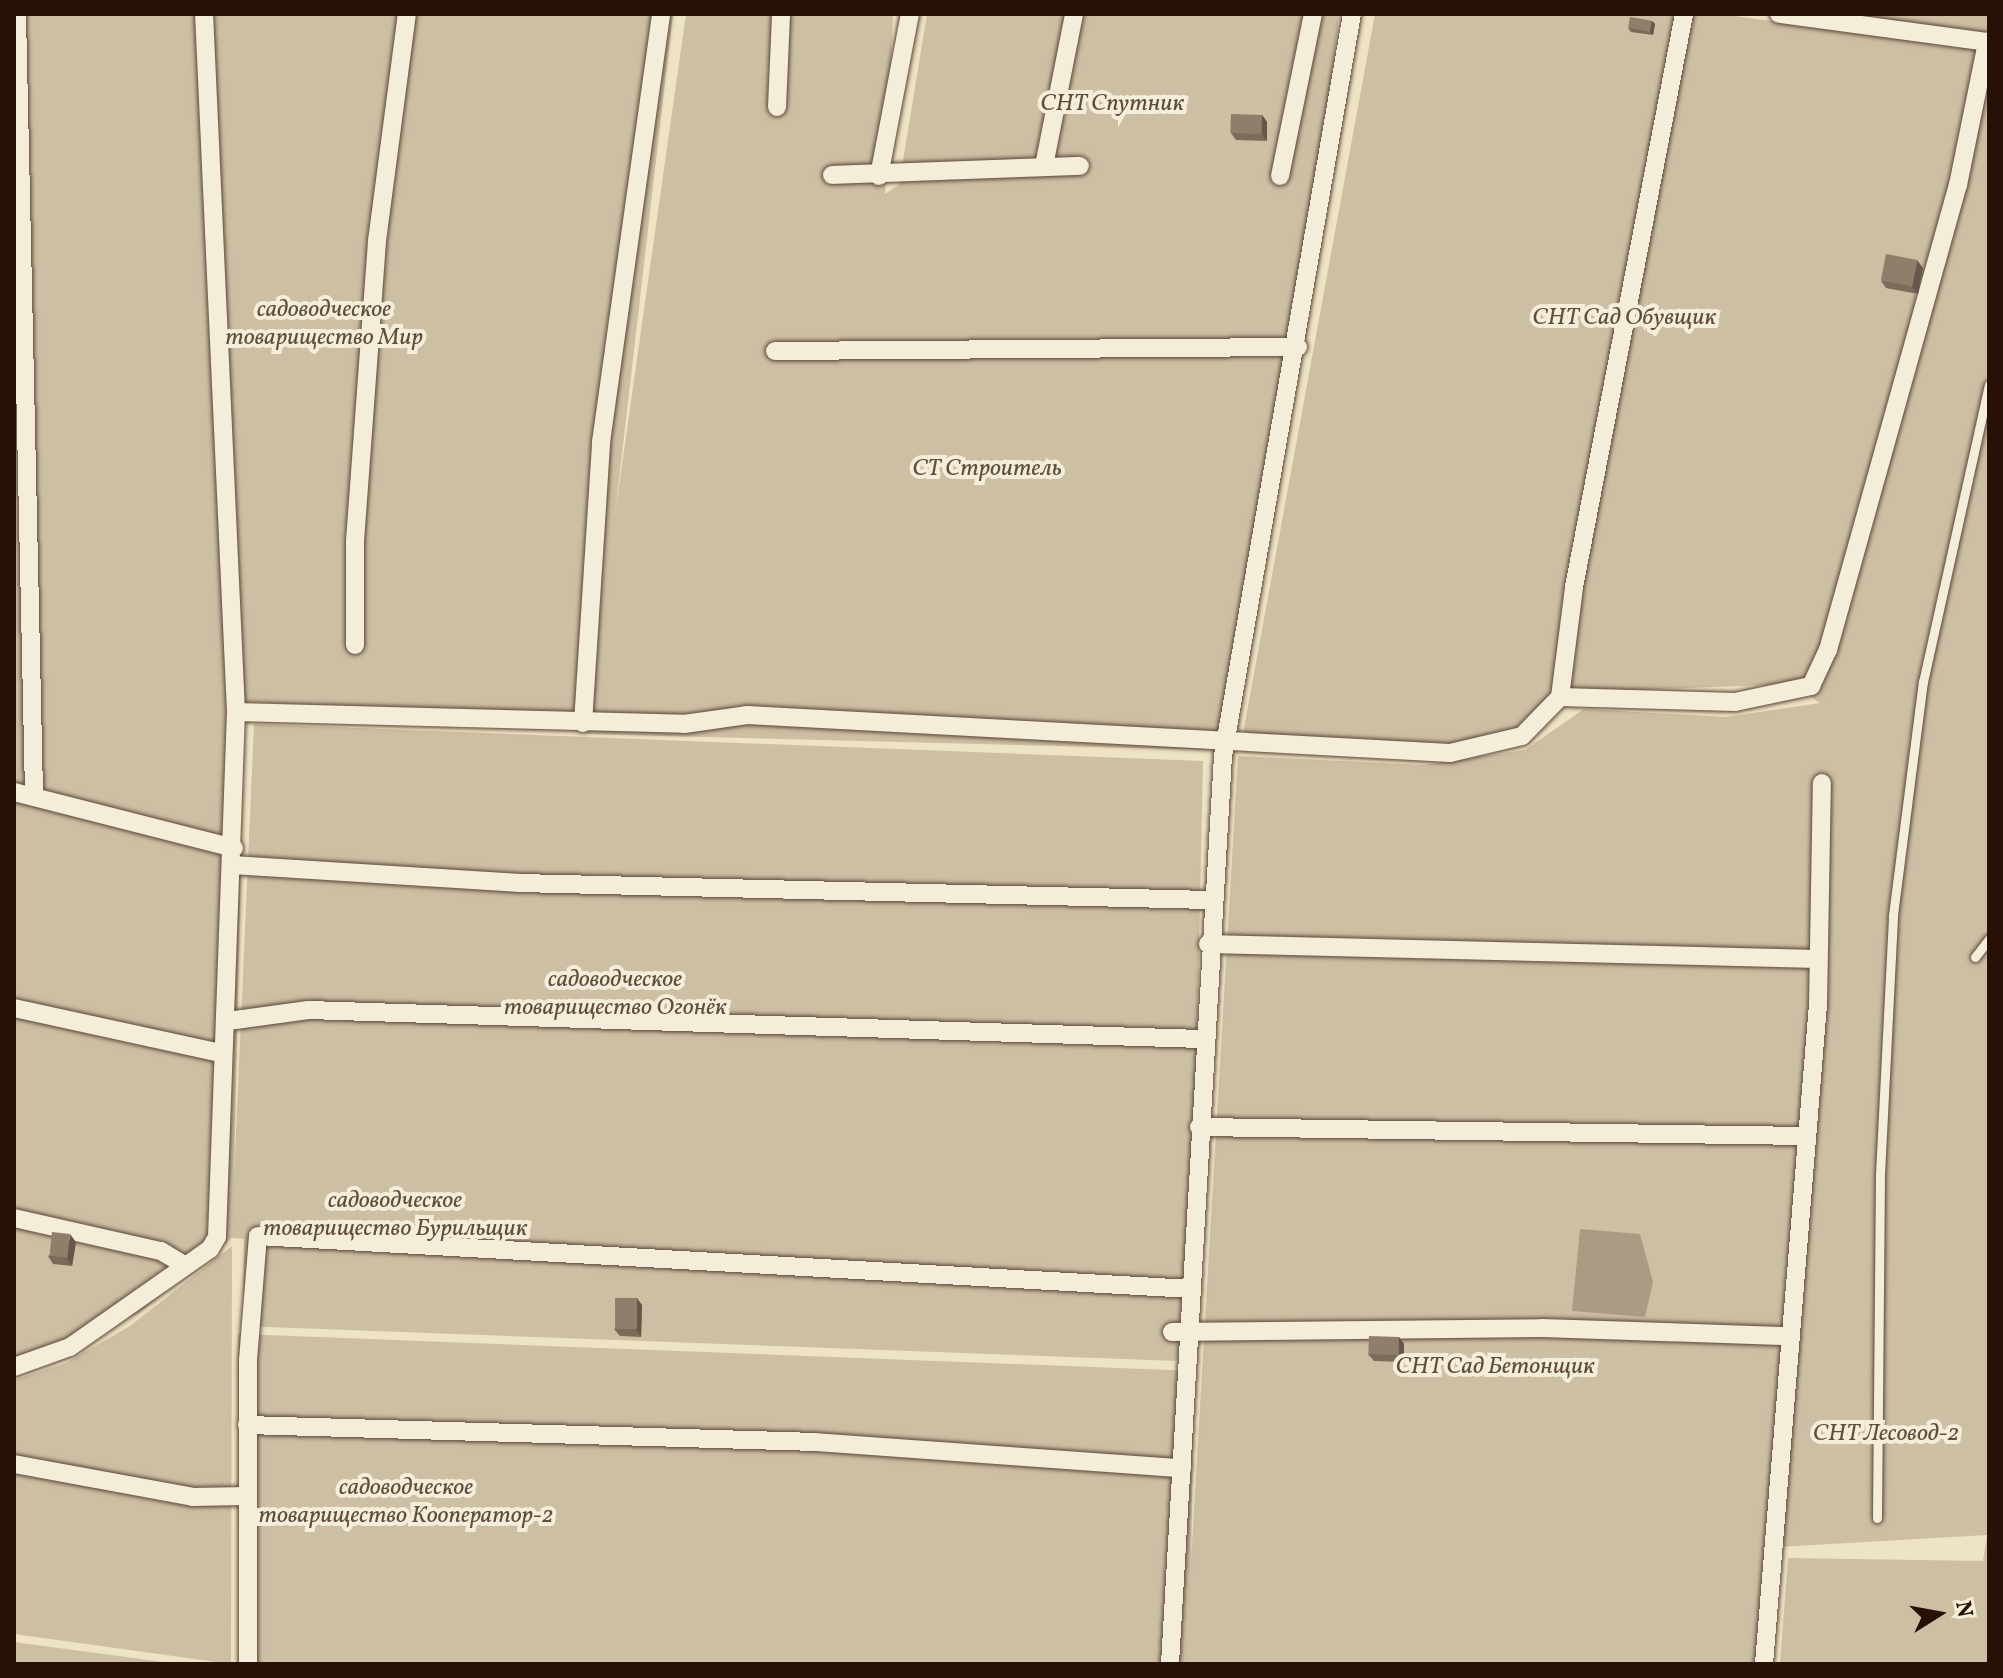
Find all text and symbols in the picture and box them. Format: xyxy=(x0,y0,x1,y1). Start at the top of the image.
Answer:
park label: СНТ Спутник xyxy=(1040,91,1184,119)
park label: садоводческое товарищество Мир xyxy=(225,297,423,353)
park label: СНТ Сад Обувщик xyxy=(1532,305,1716,333)
park label: СТ Строитель xyxy=(912,456,1062,484)
park label: садоводческое товарищество Огонёк xyxy=(504,967,726,1023)
park label: садоводческое товарищество Бурильщик xyxy=(263,1188,527,1244)
park label: СНТ Сад Бетонщик xyxy=(1396,1354,1594,1382)
park label: СНТ Лесовод-2 xyxy=(1813,1421,1959,1449)
park label: садоводческое товарищество Кооператор-2 xyxy=(259,1475,553,1531)
north arrow xyxy=(1899,1574,1979,1654)
text: N xyxy=(1946,1599,1980,1620)

